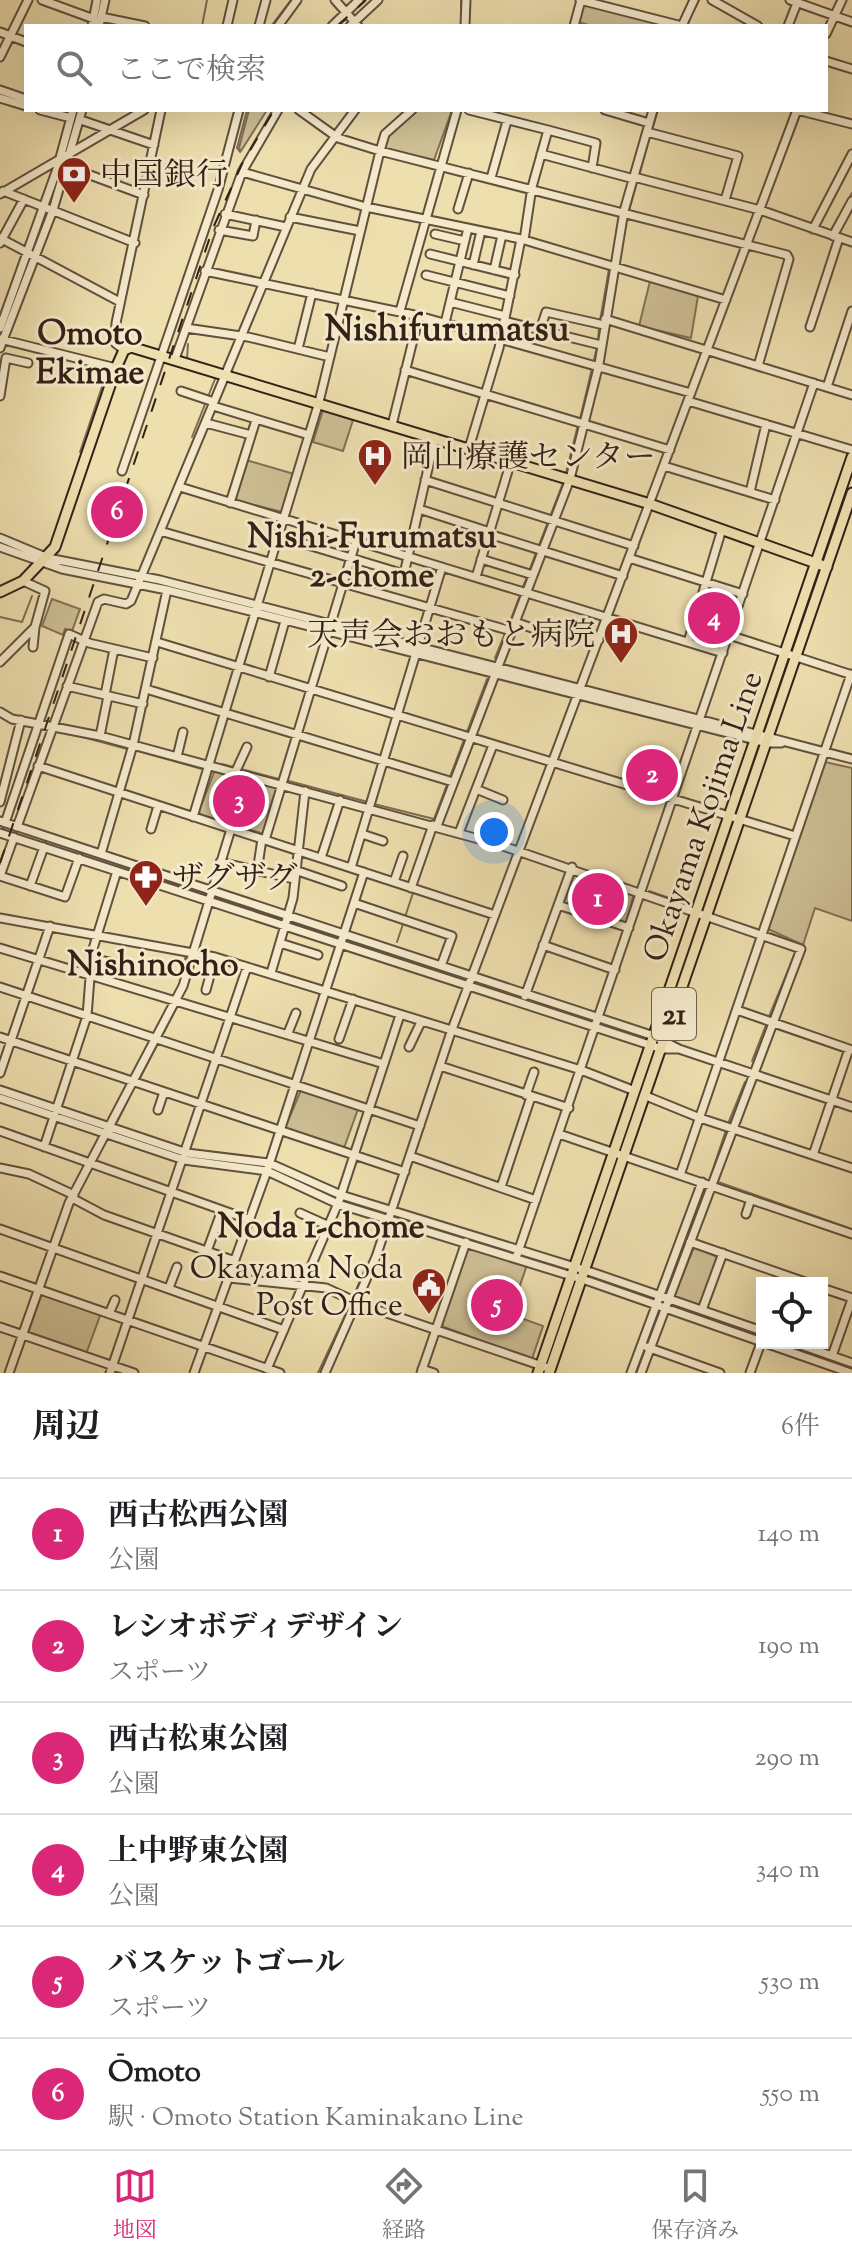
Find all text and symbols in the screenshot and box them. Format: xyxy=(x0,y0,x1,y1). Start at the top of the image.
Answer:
search box xyxy=(24,24,828,112)
icon: search xyxy=(52,46,96,90)
text: ここで検索 xyxy=(116,50,266,93)
place label: 中国銀行 xyxy=(100,154,228,200)
bank icon: 中国銀行 xyxy=(55,155,93,205)
district label: Nishifurumatsu xyxy=(325,305,570,357)
district label: Omoto Ekimae xyxy=(36,311,144,399)
place label: 岡山療護センター xyxy=(401,436,656,482)
hospital icon: 岡山療護センター xyxy=(356,437,394,487)
pin: 6 xyxy=(91,482,143,542)
district label: Nishi-Furumatsu 2-chome xyxy=(247,514,497,602)
pin: 4 xyxy=(688,588,740,648)
place label: 天声会おおもと病院 xyxy=(307,614,595,660)
hospital icon: 天声会おおもと病院 xyxy=(602,615,640,665)
street label: Okayama Kojima Line xyxy=(633,665,776,969)
pin: 2 xyxy=(626,745,678,805)
pin: 3 xyxy=(213,771,265,831)
your location xyxy=(474,812,514,852)
place label: ザグザグ xyxy=(172,857,297,903)
pharmacy icon: ザグザグ xyxy=(127,858,165,908)
pin: 1 xyxy=(572,869,624,929)
district label: Nishinocho xyxy=(67,942,239,991)
road number: 21 xyxy=(652,988,696,1040)
district label: Noda 1-chome xyxy=(217,1204,425,1253)
place label: Okayama Noda Post Office xyxy=(190,1247,403,1330)
public building icon: Okayama Noda Post Office xyxy=(410,1266,448,1316)
pin: 5 xyxy=(471,1275,523,1335)
map controls xyxy=(756,1277,828,1349)
button: locate xyxy=(756,1277,828,1349)
text: 周辺 xyxy=(32,1404,100,1453)
text: 6件 xyxy=(781,1409,820,1446)
text: 西古松西公園 xyxy=(108,1495,288,1538)
text: 1 xyxy=(54,1516,62,1553)
text: 140 m xyxy=(757,1516,820,1553)
text: 公園 xyxy=(108,1543,160,1580)
text: レシオボディデザイン xyxy=(108,1607,403,1650)
text: 2 xyxy=(52,1628,64,1665)
text: 190 m xyxy=(758,1628,820,1665)
text: スポーツ xyxy=(108,1655,211,1692)
text: 西古松東公園 xyxy=(108,1719,288,1762)
text: 3 xyxy=(53,1740,63,1777)
text: 290 m xyxy=(754,1740,820,1777)
text: 公園 xyxy=(108,1767,160,1804)
text: 上中野東公園 xyxy=(108,1831,288,1874)
text: 4 xyxy=(51,1852,65,1889)
text: 340 m xyxy=(756,1852,820,1889)
text: 公園 xyxy=(108,1879,160,1916)
text: バスケットゴール xyxy=(108,1943,345,1986)
text: 5 xyxy=(54,1964,62,2001)
text: 530 m xyxy=(760,1964,820,2001)
text: スポーツ xyxy=(108,1991,211,2028)
text: Ōmoto xyxy=(108,2052,201,2095)
text: 6 xyxy=(52,2076,64,2113)
text: 550 m xyxy=(761,2076,820,2113)
text: 駅 · Omoto Station Kaminakano Line xyxy=(108,2100,524,2137)
tab: 地図 xyxy=(113,2164,157,2248)
tab: 経路 xyxy=(382,2164,426,2248)
tab: 保存済み xyxy=(651,2164,739,2248)

